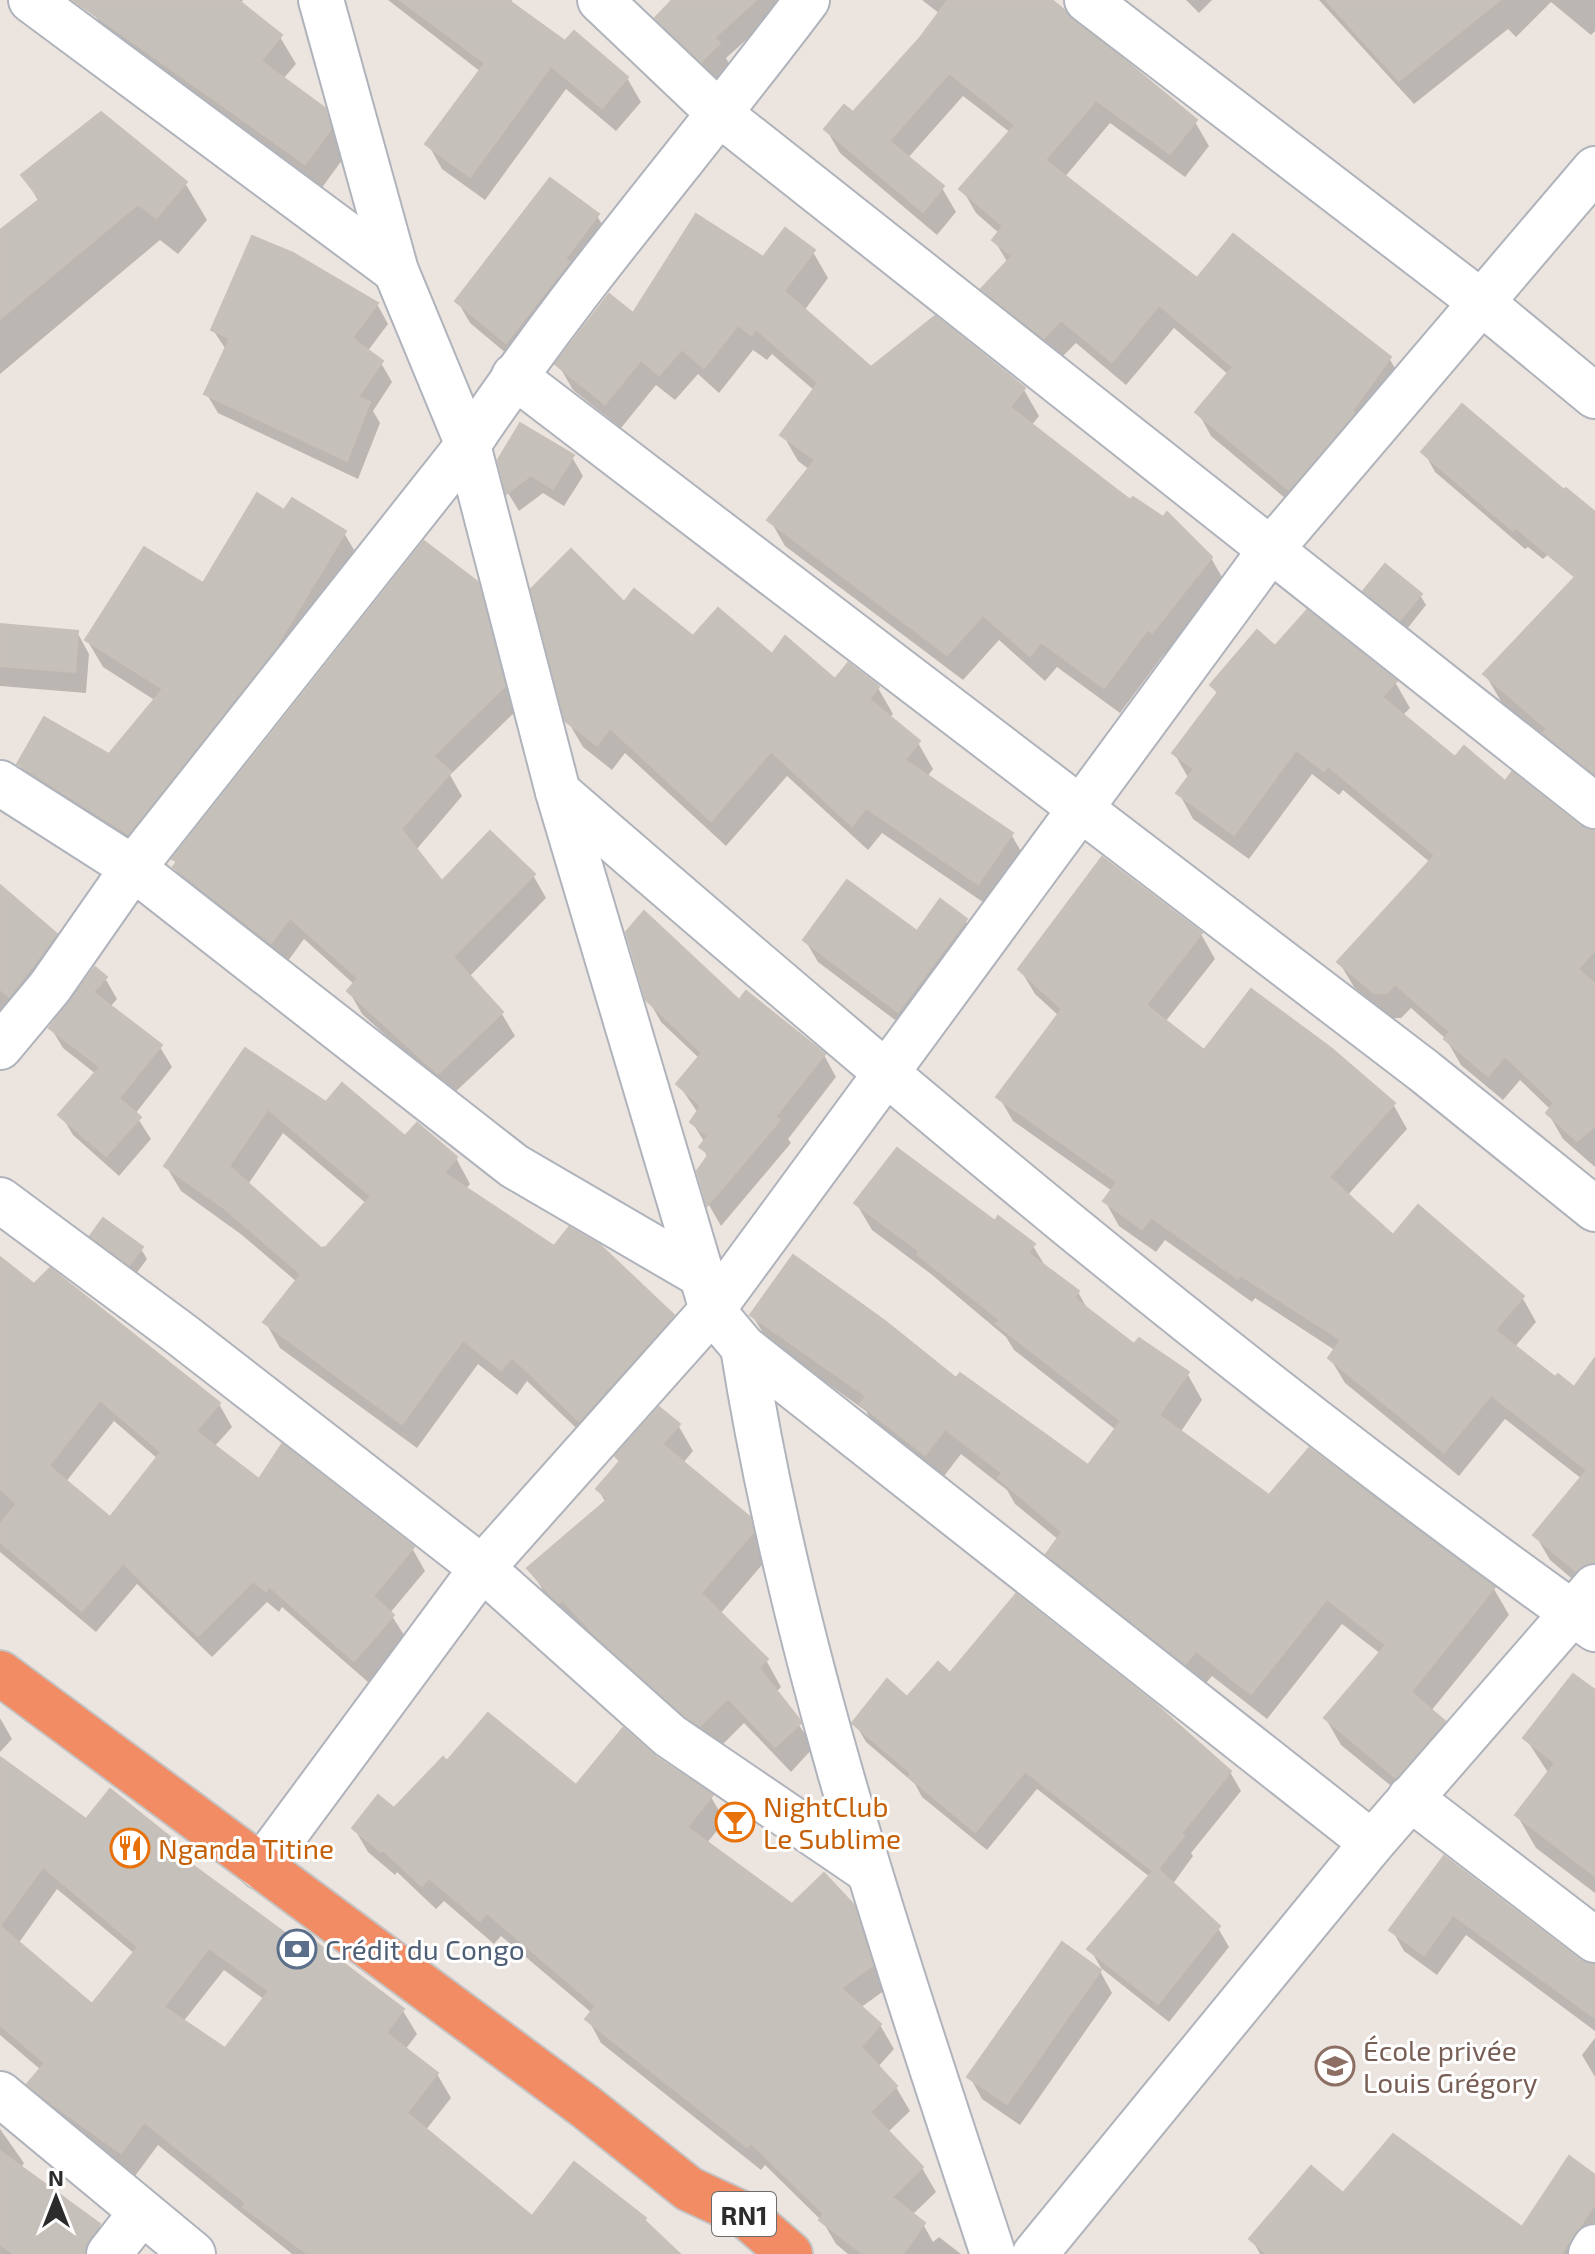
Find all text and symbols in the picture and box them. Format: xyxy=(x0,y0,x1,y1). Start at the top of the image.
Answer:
place label: NightClub Le Sublime xyxy=(763,1789,901,1855)
bar icon: NightClub Le Sublime xyxy=(714,1801,756,1843)
restaurant icon: Nganda Titine xyxy=(109,1827,151,1869)
place label: Nganda Titine xyxy=(158,1831,334,1865)
bank icon: Crédit du Congo xyxy=(276,1928,318,1970)
place label: Crédit du Congo xyxy=(325,1932,525,1966)
place label: École privée Louis Grégory xyxy=(1363,2033,1538,2099)
school or university icon: École privée Louis Grégory xyxy=(1314,2045,1356,2087)
north arrow xyxy=(16,2158,96,2238)
text: N xyxy=(48,2164,64,2190)
road number: RN1 xyxy=(712,2192,776,2236)

